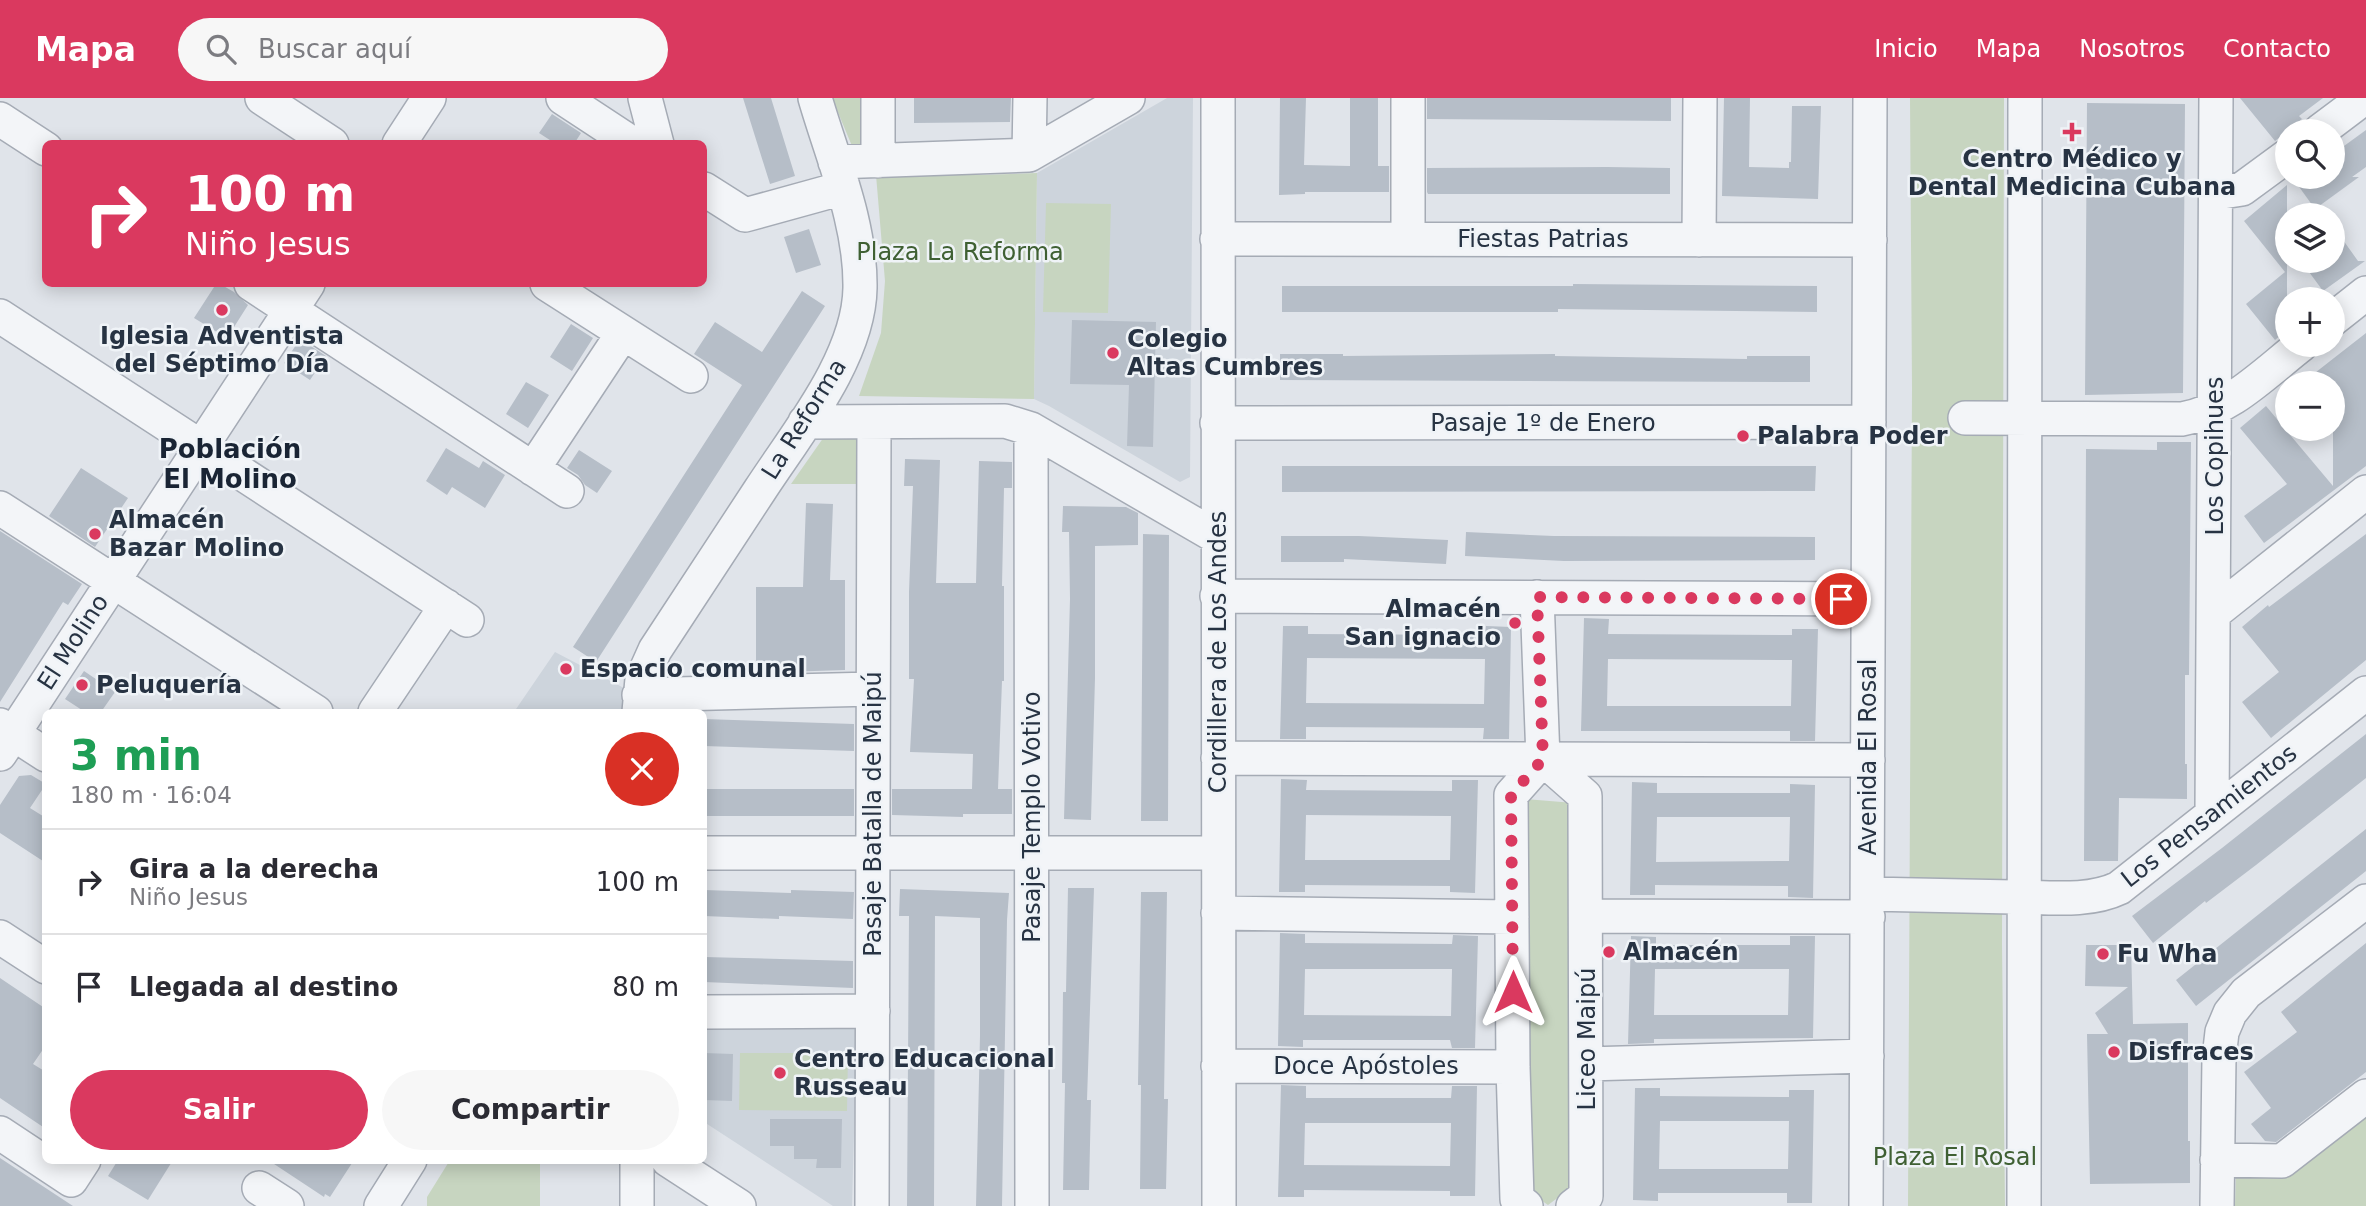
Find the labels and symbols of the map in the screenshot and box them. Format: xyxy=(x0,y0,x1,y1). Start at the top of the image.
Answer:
marker: Centro Médico y Dental Medicina Cubana xyxy=(2062,122,2082,142)
place label: Centro Médico y Dental Medicina Cubana xyxy=(1908,145,2236,201)
street label: Fiestas Patrias xyxy=(1457,225,1629,253)
park label: Plaza La Reforma xyxy=(856,238,1064,266)
marker: Iglesia Adventista del Séptimo Día xyxy=(214,302,230,318)
place label: Iglesia Adventista del Séptimo Día xyxy=(100,322,344,378)
place label: Colegio Altas Cumbres xyxy=(1127,325,1323,381)
marker: Colegio Altas Cumbres xyxy=(1105,345,1121,361)
street label: La Reforma xyxy=(756,354,852,484)
street label: Los Copihues xyxy=(2201,377,2229,535)
street label: Pasaje 1º de Enero xyxy=(1430,409,1656,437)
place label: Palabra Poder xyxy=(1757,422,1948,450)
marker: Palabra Poder xyxy=(1735,428,1751,444)
district label: Población El Molino xyxy=(159,434,301,494)
place label: Almacén Bazar Molino xyxy=(109,506,284,562)
street label: Cordillera de Los Andes xyxy=(1204,511,1232,793)
marker: Almacén Bazar Molino xyxy=(87,526,103,542)
pin xyxy=(1811,569,1871,629)
street label: El Molino xyxy=(32,589,114,695)
place label: Almacén San ignacio xyxy=(1344,595,1501,651)
marker: Almacén San ignacio xyxy=(1507,615,1523,631)
place label: Espacio comunal xyxy=(580,655,806,683)
street label: Avenida El Rosal xyxy=(1854,658,1882,856)
marker: Espacio comunal xyxy=(558,661,574,677)
place label: Peluquería xyxy=(96,671,242,699)
street label: Pasaje Batalla de Maipú xyxy=(859,671,887,957)
marker: Peluquería xyxy=(74,677,90,693)
street label: Pasaje Templo Votivo xyxy=(1018,691,1046,943)
street label: Los Pensamientos xyxy=(2116,739,2302,893)
place label: Almacén xyxy=(1623,938,1739,966)
place label: Fu Wha xyxy=(2117,940,2217,968)
marker: Almacén xyxy=(1601,944,1617,960)
marker: Fu Wha xyxy=(2095,946,2111,962)
position arrow xyxy=(1476,955,1550,1029)
street label: Liceo Maipú xyxy=(1573,968,1601,1110)
place label: Disfraces xyxy=(2128,1038,2254,1066)
marker: Disfraces xyxy=(2106,1044,2122,1060)
place label: Centro Educacional Russeau xyxy=(794,1045,1055,1101)
street label: Doce Apóstoles xyxy=(1273,1052,1459,1080)
marker: Centro Educacional Russeau xyxy=(772,1065,788,1081)
park label: Plaza El Rosal xyxy=(1873,1143,2037,1171)

